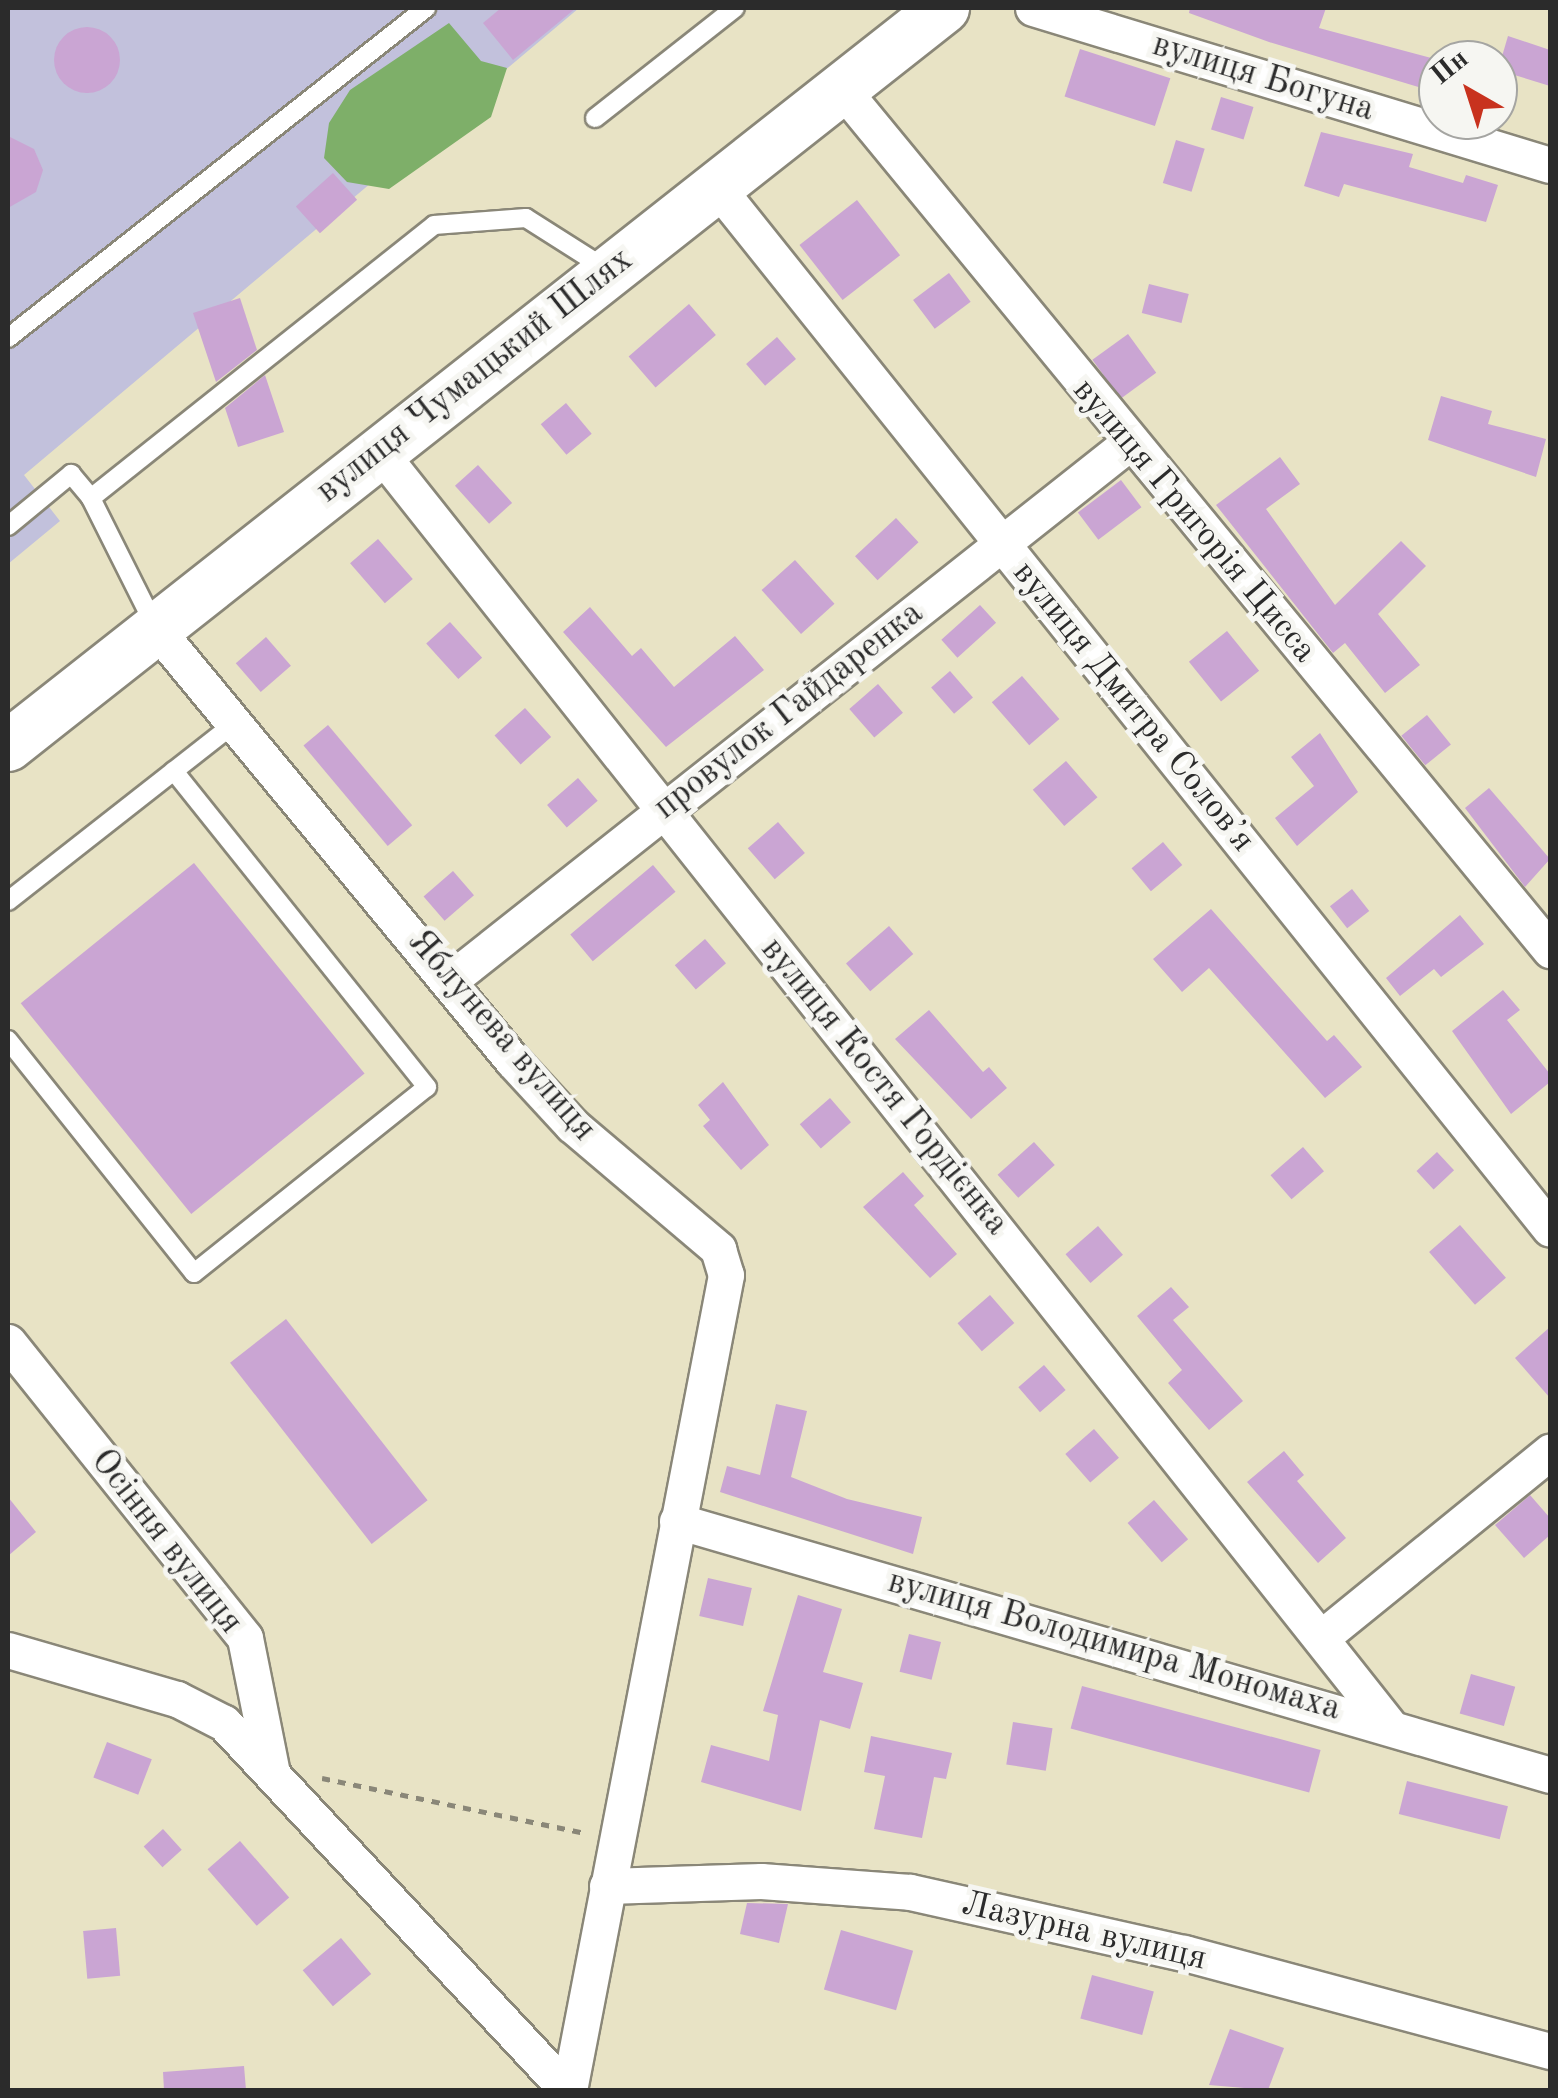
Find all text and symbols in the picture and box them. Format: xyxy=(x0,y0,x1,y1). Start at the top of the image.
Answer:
street label: вулиця Богуна xyxy=(1147,24,1379,132)
north arrow xyxy=(1418,40,1518,140)
text: Пн xyxy=(1427,45,1474,91)
street label: вулиця Чумацький Шлях xyxy=(308,239,642,513)
street label: вулиця Григорія Цисса xyxy=(1063,370,1325,672)
street label: вулиця Дмитра Соловʼя xyxy=(1003,553,1263,861)
street label: провулок Гайдаренка xyxy=(646,593,932,829)
street label: Яблунева вулиця xyxy=(398,922,604,1150)
street label: вулиця Костя Гордієнка xyxy=(751,930,1017,1244)
street label: Осіння вулиця xyxy=(81,1441,251,1643)
street label: вулиця Володимира Мономаха xyxy=(883,1561,1345,1731)
street label: Лазурна вулиця xyxy=(958,1883,1210,1981)

